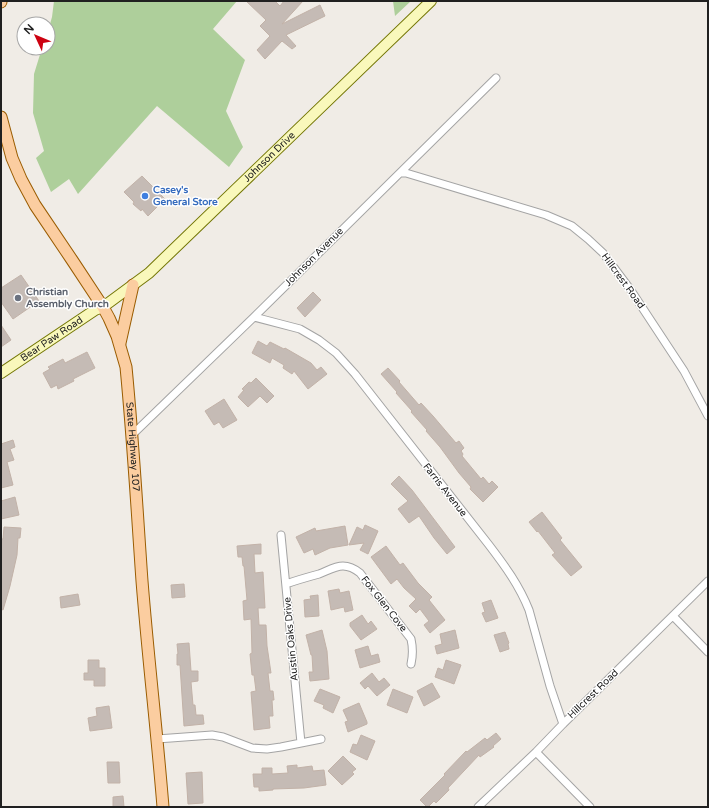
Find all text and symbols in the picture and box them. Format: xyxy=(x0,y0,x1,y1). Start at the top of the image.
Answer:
north arrow xyxy=(16,16,56,56)
text: N xyxy=(21,22,37,37)
street label: Johnson Drive xyxy=(241,129,298,185)
place label: Casey's General Store xyxy=(153,184,218,208)
marker: Casey's General Store xyxy=(140,191,150,201)
street label: Johnson Avenue xyxy=(282,225,346,289)
street label: Hillcrest Road xyxy=(599,251,647,311)
place label: Christian Assembly Church xyxy=(26,286,109,310)
marker: Christian Assembly Church xyxy=(13,293,23,303)
street label: Bear Paw Road xyxy=(18,314,85,364)
street label: State Highway 107 xyxy=(123,402,142,492)
street label: Farris Avenue xyxy=(420,461,470,519)
street label: Fox Glen Cove xyxy=(358,574,410,635)
street label: Austin Oaks Drive xyxy=(281,596,301,681)
street label: Hillcrest Road xyxy=(565,667,621,721)

